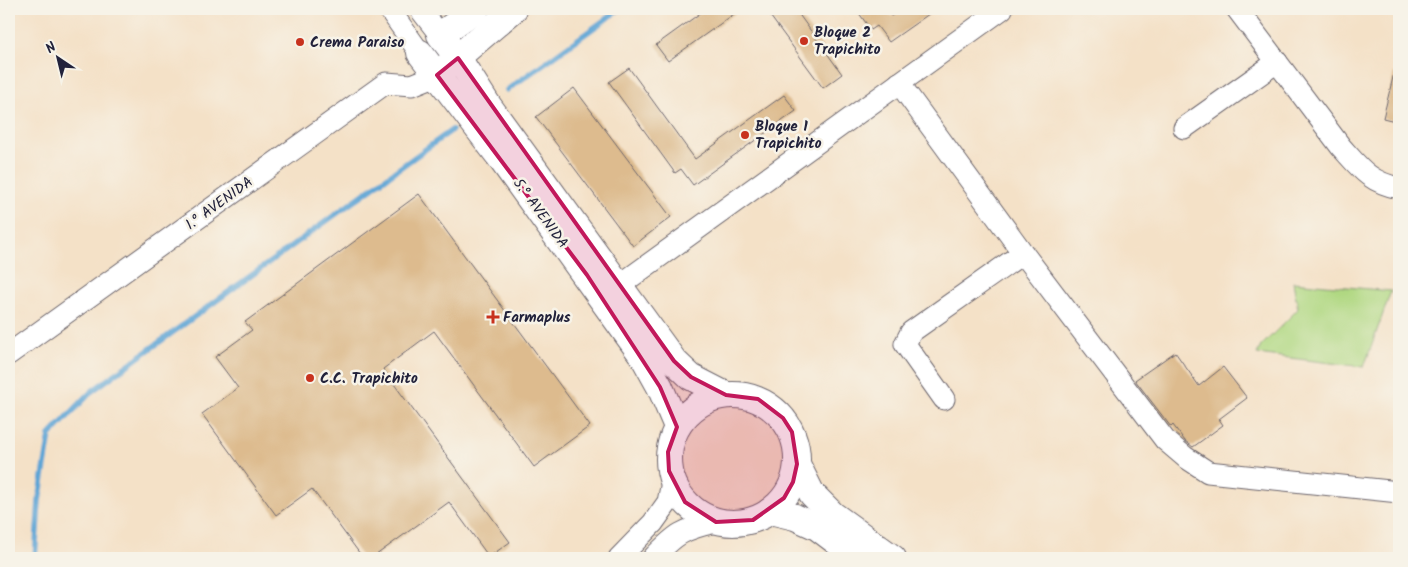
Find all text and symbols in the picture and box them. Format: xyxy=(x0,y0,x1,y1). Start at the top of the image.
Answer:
place label: Bloque 2 Trapichito xyxy=(814,21,881,62)
place label: Crema Paraiso xyxy=(310,31,405,55)
north arrow xyxy=(32,32,82,82)
marker: Bloque 2 Trapichito xyxy=(798,35,810,47)
marker: Crema Paraiso xyxy=(294,36,306,48)
text: N xyxy=(41,37,61,60)
place label: Bloque 1 Trapichito xyxy=(755,115,822,156)
marker: Bloque 1 Trapichito xyxy=(739,129,751,141)
street label: 1.° AVENIDA xyxy=(181,171,259,237)
street label: 5.° AVENIDA xyxy=(506,173,574,254)
place label: Farmaplus xyxy=(503,306,571,330)
marker: Farmaplus xyxy=(487,311,499,323)
place label: C.C. Trapichito xyxy=(320,367,418,391)
marker: C.C. Trapichito xyxy=(304,372,316,384)

